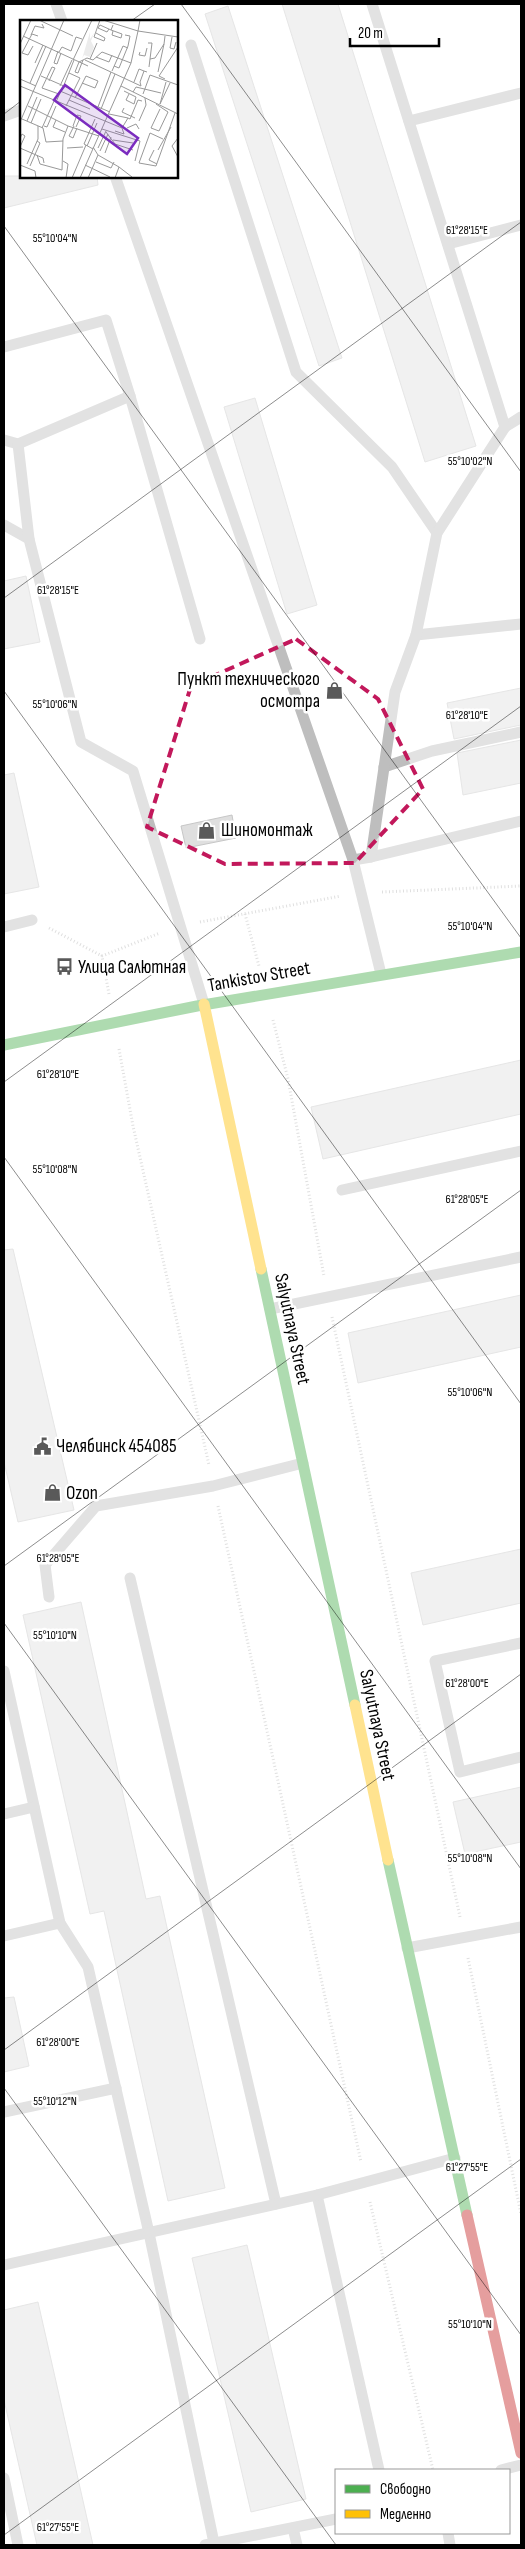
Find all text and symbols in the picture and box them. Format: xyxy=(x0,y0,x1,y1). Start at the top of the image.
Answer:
scale bar xyxy=(350,15,439,47)
inset map xyxy=(20,20,178,178)
text: 20 m xyxy=(358,24,383,43)
text: 61°28'15"E xyxy=(446,223,488,238)
text: 55°10'04"N xyxy=(33,231,77,246)
text: 55°10'02"N xyxy=(448,454,492,469)
text: 61°28'15"E xyxy=(37,583,79,598)
place label: Пункт технического осмотра xyxy=(177,668,320,713)
shop icon: Пункт технического осмотра xyxy=(324,680,344,700)
text: 55°10'06"N xyxy=(33,697,77,712)
text: 61°28'10"E xyxy=(446,708,488,723)
place label: Шиномонтаж xyxy=(221,819,313,842)
shop icon: Шиномонтаж xyxy=(197,820,217,840)
text: 55°10'04"N xyxy=(448,919,492,934)
place label: Улица Салютная xyxy=(78,956,186,979)
bus stop icon: Улица Салютная xyxy=(54,957,74,977)
street label: Tankistov Street xyxy=(206,957,312,997)
text: 61°28'10"E xyxy=(37,1067,79,1082)
text: 55°10'08"N xyxy=(33,1162,77,1177)
text: 61°28'05"E xyxy=(445,1192,489,1207)
street label: Salyutnaya Street xyxy=(269,1271,315,1387)
text: 55°10'06"N xyxy=(448,1385,492,1400)
place label: Челябинск 454085 xyxy=(56,1435,177,1458)
public building icon: Челябинск 454085 xyxy=(32,1436,52,1456)
place label: Ozon xyxy=(66,1482,98,1505)
shop icon: Ozon xyxy=(42,1483,62,1503)
text: 61°28'05"E xyxy=(36,1551,80,1566)
text: 55°10'10"N xyxy=(33,1628,77,1643)
street label: Salyutnaya Street xyxy=(354,1667,400,1783)
text: 61°28'00"E xyxy=(445,1676,489,1691)
text: 55°10'08"N xyxy=(448,1851,492,1866)
text: 61°28'00"E xyxy=(36,2035,80,2050)
text: 55°10'12"N xyxy=(33,2094,77,2109)
text: 61°27'55"E xyxy=(446,2160,488,2175)
text: 55°10'10"N xyxy=(448,2317,492,2332)
legend xyxy=(335,2469,510,2534)
text: Свободно xyxy=(380,2480,431,2499)
text: Медленно xyxy=(380,2505,431,2524)
text: 61°27'55"E xyxy=(37,2520,79,2535)

